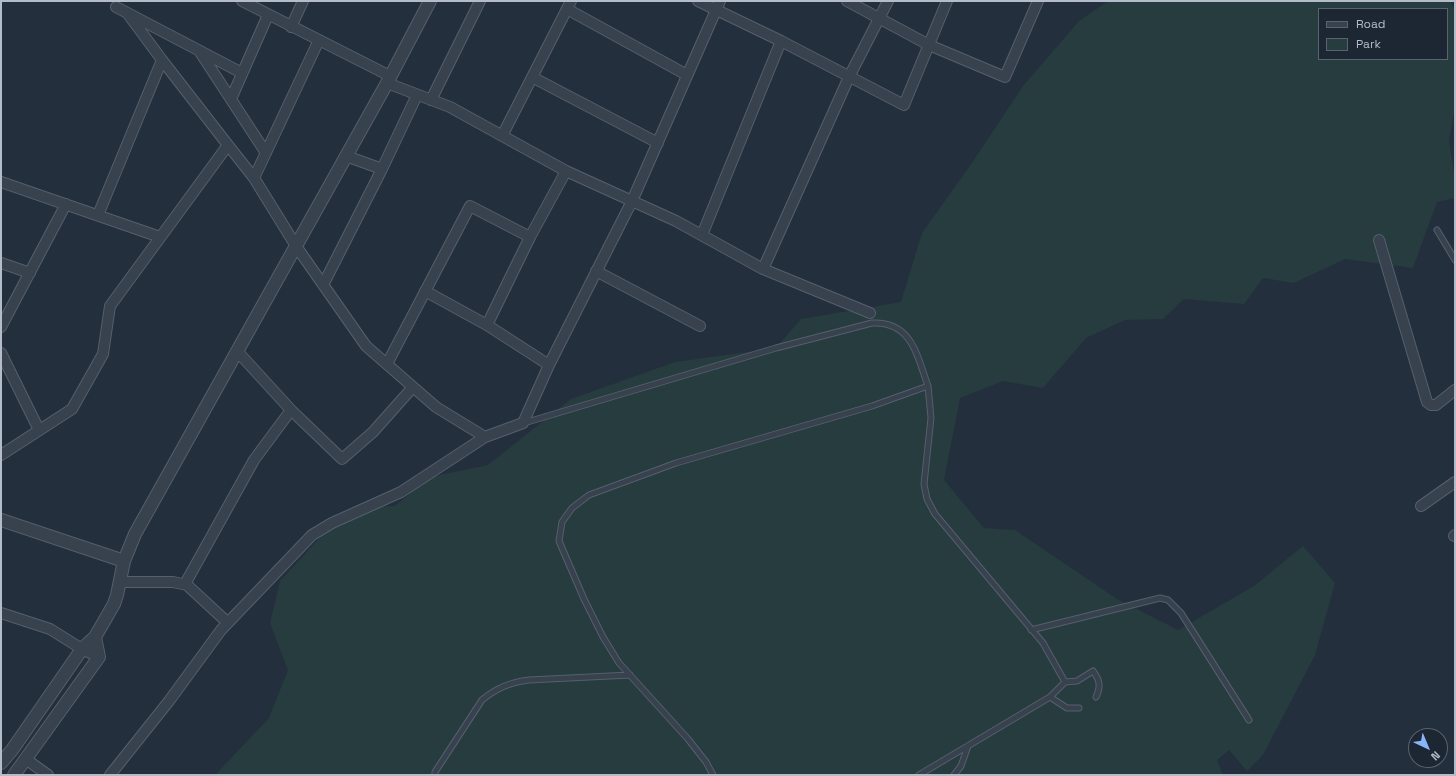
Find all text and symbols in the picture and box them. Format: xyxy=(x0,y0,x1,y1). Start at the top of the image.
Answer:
legend xyxy=(1318,8,1448,60)
text: Road xyxy=(1356,16,1385,32)
text: Park xyxy=(1356,36,1381,52)
north arrow xyxy=(1408,728,1448,768)
text: N xyxy=(1428,748,1443,764)

